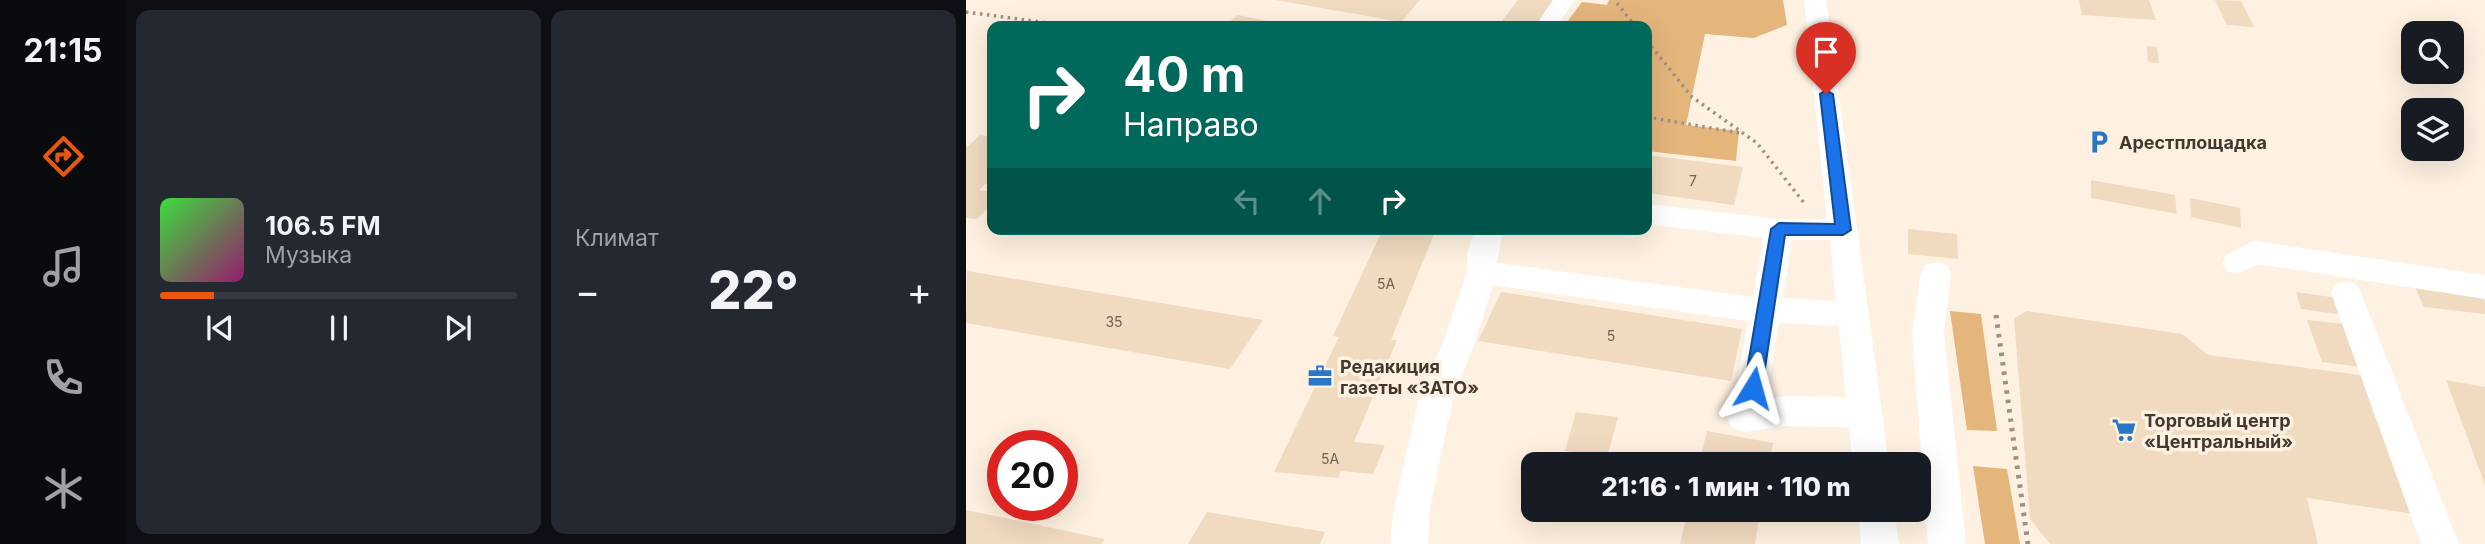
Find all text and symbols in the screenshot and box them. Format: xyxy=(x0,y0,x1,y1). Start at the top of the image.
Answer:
map controls xyxy=(2401,21,2464,161)
button: search xyxy=(2401,21,2464,84)
pin xyxy=(1796,22,1856,94)
text: 21:15 xyxy=(24,31,102,70)
icon: arrive xyxy=(1807,33,1845,71)
text: 40 m xyxy=(1123,45,1246,104)
icon: right xyxy=(1008,49,1099,140)
button: layers xyxy=(2401,98,2464,161)
text: Направо xyxy=(1123,105,1259,144)
parking icon: Арестплощадка xyxy=(2085,128,2113,156)
icon: directions xyxy=(39,132,88,181)
place label: Арестплощадка xyxy=(2119,132,2267,153)
house number: 7 xyxy=(1689,172,1697,189)
icon: left xyxy=(1228,182,1266,220)
icon: ahead xyxy=(1301,182,1339,220)
icon: right xyxy=(1374,182,1412,220)
text: 106.5 FM xyxy=(265,210,381,241)
text: Климат xyxy=(575,224,659,252)
text: Музыка xyxy=(265,241,352,269)
icon: music xyxy=(39,242,88,291)
text: 22° xyxy=(708,259,799,322)
text: − xyxy=(575,268,600,314)
text: + xyxy=(907,268,932,314)
house number: 5А xyxy=(1377,275,1395,292)
icon: previous xyxy=(201,309,239,347)
icon: pause xyxy=(320,309,358,347)
icon: next xyxy=(439,309,477,347)
house number: 35 xyxy=(1105,313,1123,330)
house number: 5 xyxy=(1607,327,1615,344)
position arrow xyxy=(1716,351,1790,425)
icon: phone xyxy=(39,353,88,402)
place label: Редакиция газеты «ЗАТО» xyxy=(1340,356,1479,398)
office icon: Редакиция газеты «ЗАТО» xyxy=(1306,362,1334,390)
place label: Торговый центр «Центральный» xyxy=(2144,410,2293,452)
supermarket icon: Торговый центр «Центральный» xyxy=(2110,416,2138,444)
speed limit sign: 20 xyxy=(987,430,1078,521)
house number: 5А xyxy=(1321,450,1339,467)
icon: climate xyxy=(39,464,88,513)
text: 21:16 · 1 мин · 110 m xyxy=(1601,471,1851,502)

